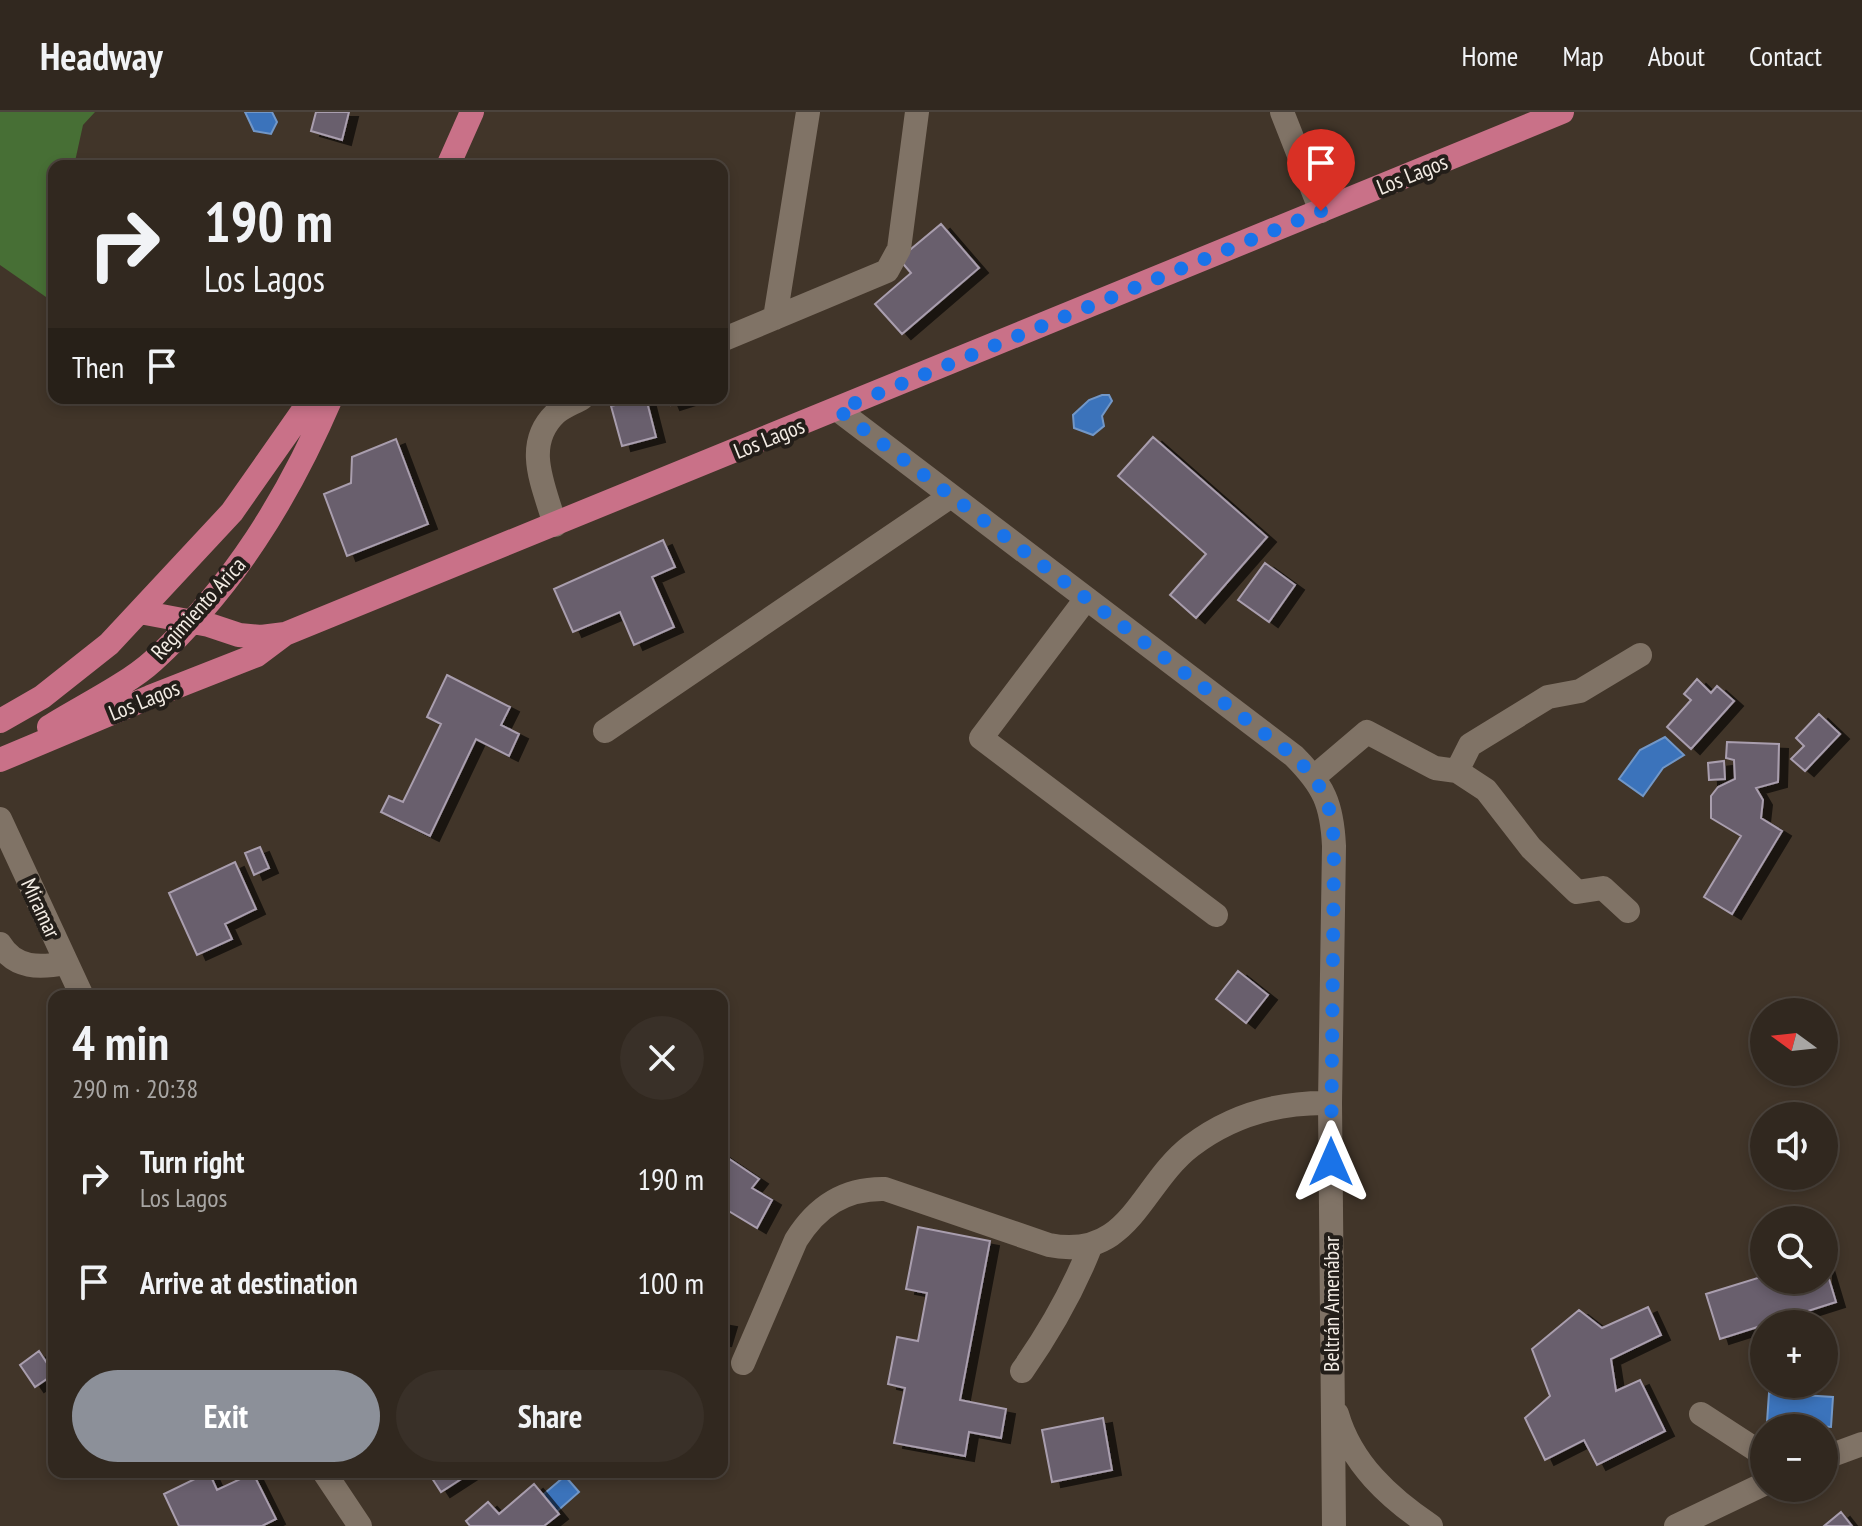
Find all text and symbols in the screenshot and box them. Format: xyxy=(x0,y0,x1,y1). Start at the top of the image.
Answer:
text: Headway xyxy=(40,31,163,80)
text: Home xyxy=(1462,37,1518,74)
text: Map xyxy=(1562,37,1604,74)
text: About xyxy=(1648,37,1705,74)
text: Contact xyxy=(1749,37,1822,74)
pin xyxy=(1287,129,1355,211)
icon: arrive xyxy=(1299,141,1343,185)
street label: Los Lagos xyxy=(1373,147,1451,201)
text: 190 m xyxy=(204,185,333,257)
icon: right xyxy=(72,192,176,296)
text: Los Lagos xyxy=(204,255,325,302)
icon: arrive xyxy=(140,344,184,388)
text: Then xyxy=(72,347,124,386)
street label: Los Lagos xyxy=(730,411,808,465)
street label: Regimiento Arica xyxy=(145,551,251,665)
street label: Los Lagos xyxy=(105,673,183,727)
street label: Miramar xyxy=(15,874,67,942)
north arrow xyxy=(1750,998,1838,1086)
map controls xyxy=(1750,998,1838,1502)
text: 4 min xyxy=(72,1011,169,1073)
button: close xyxy=(620,1016,704,1100)
text: 290 m · 20:38 xyxy=(72,1072,198,1105)
button: sound xyxy=(1750,1102,1838,1190)
position arrow xyxy=(1289,1120,1373,1204)
text: Turn right xyxy=(140,1142,244,1181)
icon: right xyxy=(72,1156,116,1200)
text: 190 m xyxy=(638,1159,704,1198)
text: Los Lagos xyxy=(140,1181,227,1214)
button: search xyxy=(1750,1206,1838,1294)
street label: Beltrán Amenábar xyxy=(1317,1236,1345,1372)
icon: arrive xyxy=(72,1260,116,1304)
text: Arrive at destination xyxy=(140,1263,358,1302)
text: 100 m xyxy=(638,1263,704,1302)
button: + xyxy=(1750,1310,1838,1398)
button: Exit xyxy=(72,1370,380,1462)
button: Share xyxy=(396,1370,704,1462)
button: − xyxy=(1750,1414,1838,1502)

